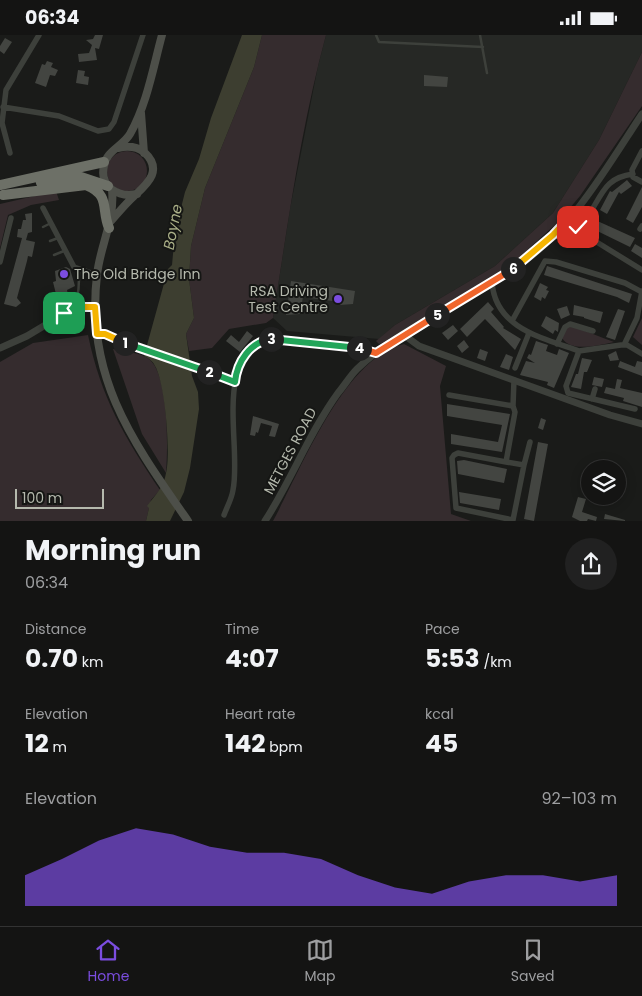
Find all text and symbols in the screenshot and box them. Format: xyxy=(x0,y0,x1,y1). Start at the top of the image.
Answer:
text: 06:34 xyxy=(25,4,79,31)
water label: Boyne xyxy=(158,202,187,252)
pin xyxy=(557,206,599,248)
icon: check xyxy=(564,213,592,241)
pin: 6 xyxy=(500,257,526,281)
text: 6 xyxy=(509,259,518,279)
place label: The Old Bridge Inn xyxy=(74,264,201,284)
marker: The Old Bridge Inn xyxy=(58,268,70,280)
place label: RSA Driving Test Centre xyxy=(248,281,328,317)
pin xyxy=(43,292,85,334)
marker: RSA Driving Test Centre xyxy=(332,293,344,305)
icon: arrive xyxy=(50,299,78,327)
pin: 5 xyxy=(424,303,450,327)
text: 5 xyxy=(433,305,442,325)
pin: 3 xyxy=(258,327,284,351)
text: 3 xyxy=(267,329,276,349)
pin: 1 xyxy=(112,331,138,355)
text: 1 xyxy=(123,333,128,353)
pin: 4 xyxy=(346,335,372,361)
text: 4 xyxy=(355,338,364,358)
pin: 2 xyxy=(196,359,222,385)
text: 2 xyxy=(206,362,214,382)
street label: METGES ROAD xyxy=(259,404,321,498)
map controls xyxy=(581,460,626,505)
button: layers xyxy=(581,460,626,505)
scale bar xyxy=(15,486,104,509)
text: 100 m xyxy=(22,488,62,508)
text: Morning run xyxy=(25,531,201,570)
button: share xyxy=(565,538,617,590)
text: 06:34 xyxy=(25,571,68,594)
text: Distance xyxy=(25,619,86,639)
text: Time xyxy=(225,619,259,639)
text: Pace xyxy=(425,619,460,639)
text: 0.70 xyxy=(25,641,78,676)
text: 4:07 xyxy=(225,641,279,676)
text: 5:53 xyxy=(425,641,480,676)
text: km xyxy=(78,652,103,672)
text: /km xyxy=(480,652,512,672)
text: Elevation xyxy=(25,704,88,724)
text: Heart rate xyxy=(225,704,295,724)
text: kcal xyxy=(425,704,454,724)
text: 12 xyxy=(25,726,49,761)
text: 142 xyxy=(225,726,266,761)
text: 45 xyxy=(425,726,458,761)
text: m xyxy=(49,737,67,757)
text: bpm xyxy=(266,737,303,757)
text: Elevation xyxy=(25,787,97,810)
text: 92–103 m xyxy=(542,787,617,810)
tab: Home xyxy=(88,936,129,987)
tab: Map xyxy=(305,936,336,987)
tab: Saved xyxy=(511,936,554,987)

